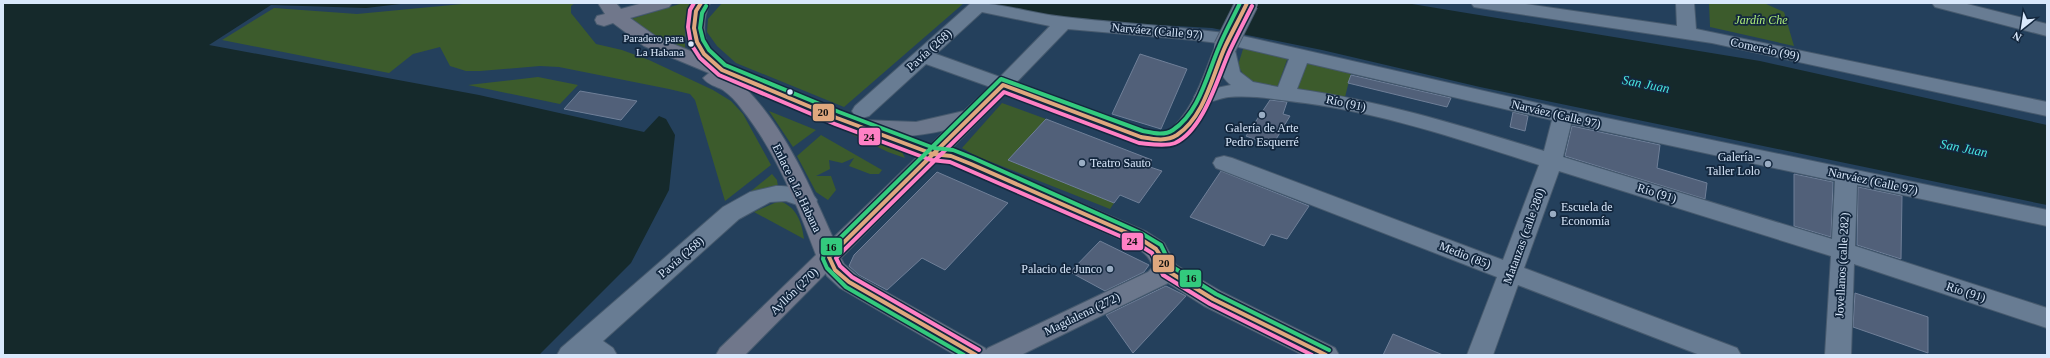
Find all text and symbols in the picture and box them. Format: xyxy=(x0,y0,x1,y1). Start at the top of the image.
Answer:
north arrow xyxy=(2002,8,2042,48)
park label: Jardín Che xyxy=(1734,13,1788,27)
street label: Narváez (Calle 97) xyxy=(1111,20,1203,42)
street label: Pavía (268) xyxy=(904,26,954,74)
text: N xyxy=(2011,29,2023,44)
place label: Paradero para La Habana xyxy=(623,32,684,58)
street label: Comercio (99) xyxy=(1729,35,1801,63)
marker: Paradero para La Habana xyxy=(686,39,696,49)
water label: San Juan xyxy=(1621,72,1671,96)
unlabelled marker xyxy=(785,87,795,97)
street label: Río (91) xyxy=(1325,92,1367,114)
street label: Narváez (Calle 97) xyxy=(1510,97,1602,131)
line badge: 20 xyxy=(812,103,835,122)
text: 20 xyxy=(818,106,829,118)
marker: Galería de Arte Pedro Esquerré xyxy=(1257,110,1267,120)
place label: Galería de Arte Pedro Esquerré xyxy=(1225,121,1299,149)
line badge: 24 xyxy=(858,127,881,146)
text: 24 xyxy=(864,131,875,143)
water label: San Juan xyxy=(1939,136,1989,160)
street label: Enlace a La Habana xyxy=(770,142,825,235)
place label: Galería - Taller Lolo xyxy=(1707,150,1760,178)
place label: Teatro Sauto xyxy=(1090,156,1151,170)
marker: Teatro Sauto xyxy=(1077,158,1087,168)
marker: Galería - Taller Lolo xyxy=(1763,159,1773,169)
street label: Narváez (Calle 97) xyxy=(1827,165,1919,197)
street label: Río (91) xyxy=(1636,180,1678,206)
street label: Matanzas (calle 280) xyxy=(1500,186,1548,286)
place label: Escuela de Economía xyxy=(1561,200,1613,228)
marker: Escuela de Economía xyxy=(1548,209,1558,219)
street label: Jovellanos (calle 282) xyxy=(1832,212,1852,318)
line badge: 24 xyxy=(1121,232,1144,251)
street label: Pavía (268) xyxy=(655,233,707,281)
text: 24 xyxy=(1127,235,1138,247)
line badge: 16 xyxy=(820,237,843,256)
street label: Medio (85) xyxy=(1437,239,1493,271)
text: 16 xyxy=(826,241,837,253)
line badge: 20 xyxy=(1152,254,1175,273)
text: 20 xyxy=(1159,257,1170,269)
place label: Palacio de Junco xyxy=(1021,262,1102,276)
marker: Palacio de Junco xyxy=(1105,264,1115,274)
street label: Ayllón (270) xyxy=(767,265,821,317)
line badge: 16 xyxy=(1179,269,1202,288)
text: 16 xyxy=(1186,272,1197,284)
street label: Río (91) xyxy=(1945,279,1987,305)
street label: Magdalena (272) xyxy=(1042,290,1122,338)

